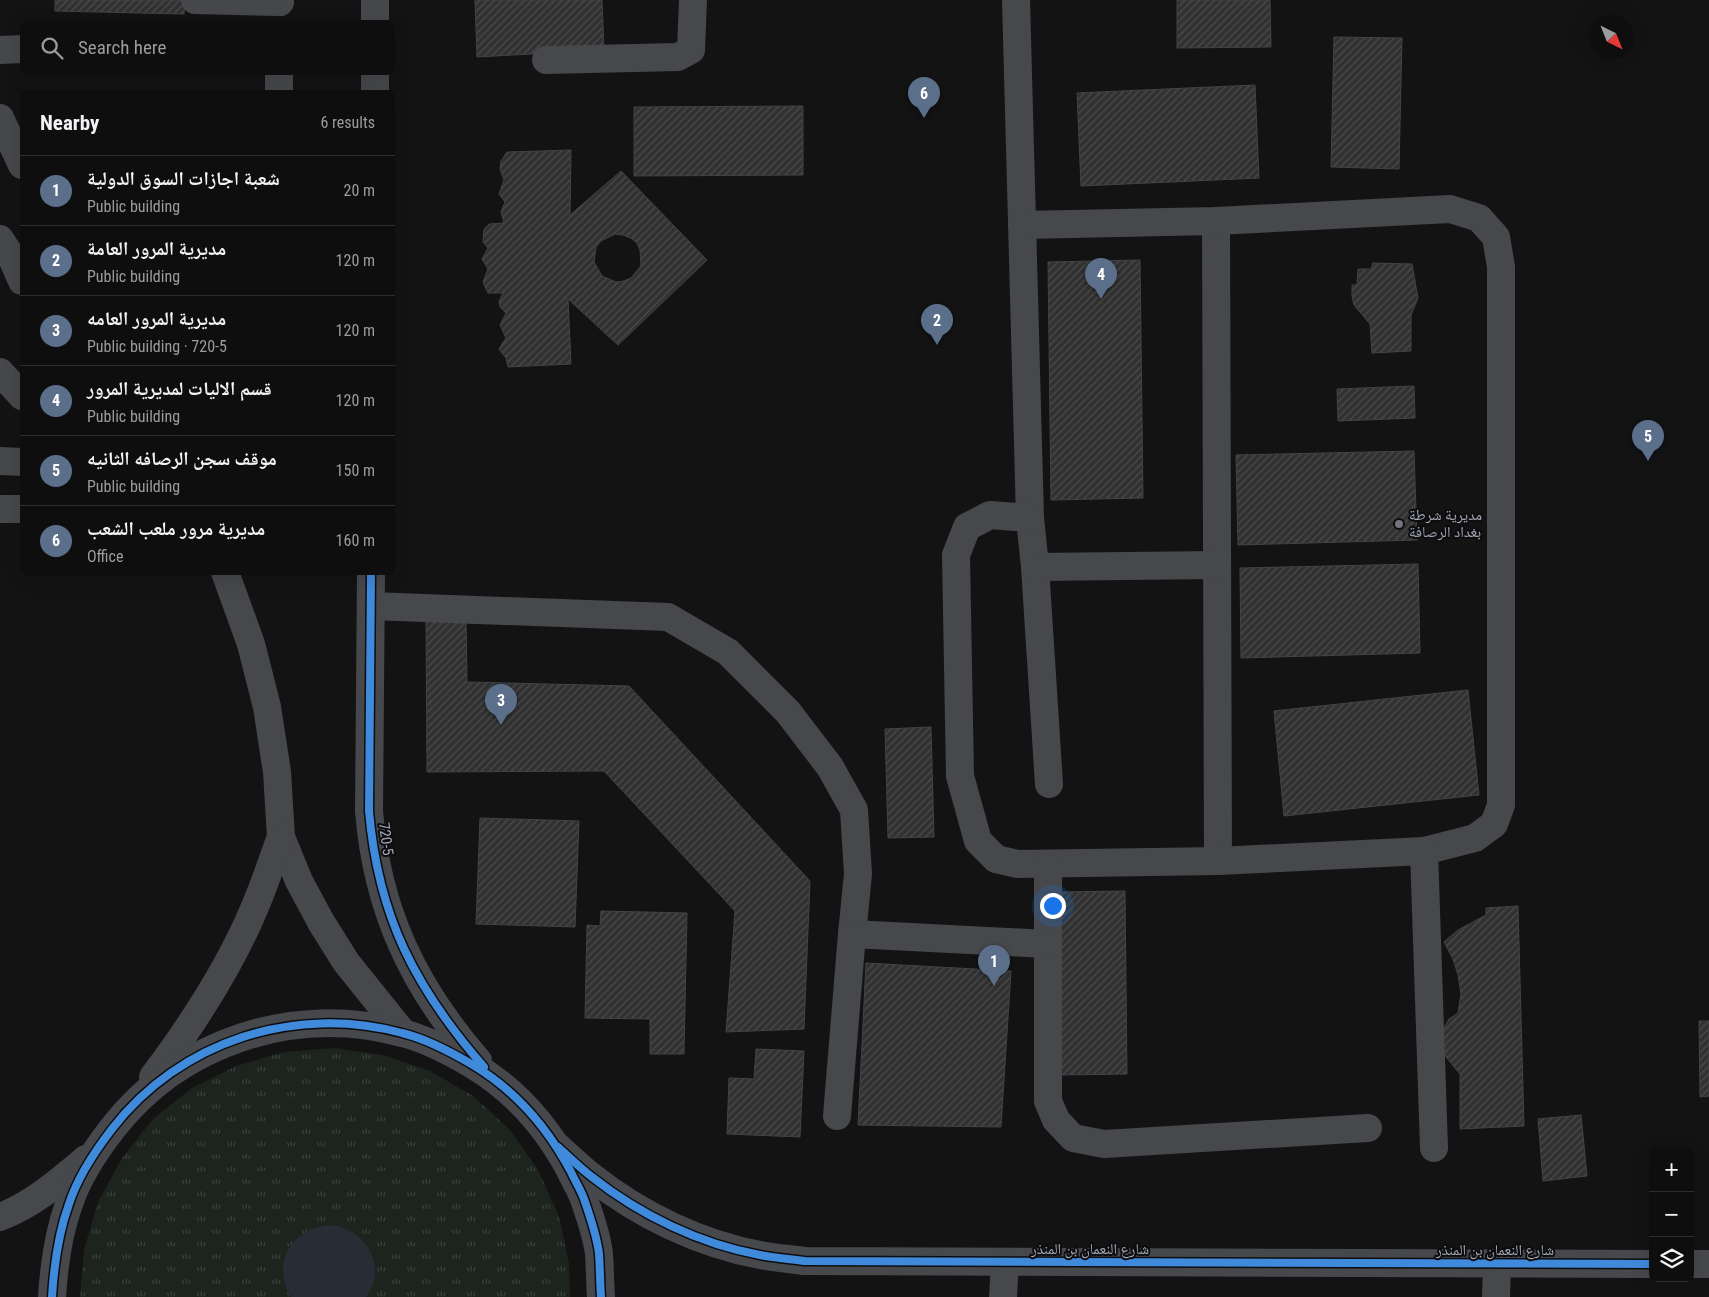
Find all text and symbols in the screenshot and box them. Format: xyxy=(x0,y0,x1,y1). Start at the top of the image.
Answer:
north arrow xyxy=(1589,15,1634,60)
search box xyxy=(20,20,395,75)
icon: search xyxy=(38,34,66,62)
text: Search here xyxy=(78,36,166,59)
pin: 6 xyxy=(908,77,940,118)
text: Nearby xyxy=(40,111,99,135)
text: 6 results xyxy=(320,113,375,132)
text: شعبة اجازات السوق الدولية xyxy=(87,167,280,190)
text: 1 xyxy=(52,181,60,200)
text: 20 m xyxy=(343,181,375,200)
text: Public building xyxy=(87,197,180,216)
text: مديرية المرور العامة xyxy=(87,237,226,260)
text: 2 xyxy=(52,251,60,270)
text: 120 m xyxy=(336,251,375,270)
pin: 4 xyxy=(1085,258,1117,299)
text: Public building xyxy=(87,267,180,286)
pin: 2 xyxy=(921,304,953,345)
text: مديرية المرور العامه xyxy=(87,307,226,330)
text: 3 xyxy=(52,321,60,340)
text: 120 m xyxy=(336,321,375,340)
text: Public building · 720-5 xyxy=(87,337,227,356)
text: قسم الاليات لمديرية المرور xyxy=(87,377,272,400)
text: 4 xyxy=(52,391,60,410)
text: 120 m xyxy=(336,391,375,410)
text: Public building xyxy=(87,407,180,426)
pin: 5 xyxy=(1632,420,1664,461)
text: موقف سجن الرصافه الثانيه xyxy=(87,447,277,470)
text: 5 xyxy=(52,461,60,480)
text: 150 m xyxy=(336,461,375,480)
text: Public building xyxy=(87,477,180,496)
place label: مديرية شرطة بغداد الرصافة xyxy=(1409,506,1482,541)
text: مديرية مرور ملعب الشعب xyxy=(87,517,265,540)
marker: مديرية شرطة بغداد الرصافة xyxy=(1393,518,1405,530)
text: 6 xyxy=(52,531,60,550)
text: 160 m xyxy=(336,531,375,550)
text: Office xyxy=(87,547,123,566)
pin: 3 xyxy=(485,684,517,725)
street label: 720-5 xyxy=(375,821,397,857)
your location xyxy=(1040,893,1066,919)
pin: 1 xyxy=(978,945,1010,986)
map controls xyxy=(1649,1147,1694,1282)
button: + xyxy=(1649,1147,1694,1192)
button: − xyxy=(1649,1192,1694,1237)
button: layers xyxy=(1649,1237,1694,1282)
street label: شارع النعمان بن المنذر xyxy=(1030,1240,1149,1259)
street label: شارع النعمان بن المنذر xyxy=(1435,1241,1554,1260)

